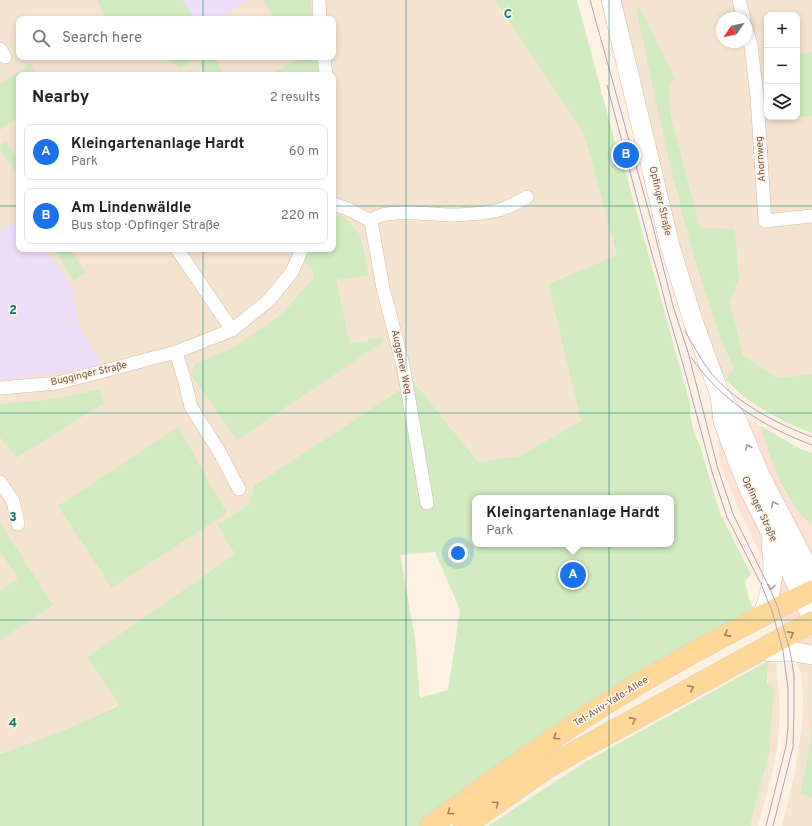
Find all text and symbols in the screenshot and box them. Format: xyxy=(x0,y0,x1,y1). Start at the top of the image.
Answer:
text: C xyxy=(504,7,512,23)
north arrow xyxy=(716,12,752,48)
map controls xyxy=(764,12,800,120)
button: + xyxy=(764,12,800,48)
search box xyxy=(16,16,336,60)
icon: search xyxy=(30,27,52,49)
text: Search here xyxy=(62,29,142,48)
button: − xyxy=(764,48,800,84)
button: layers xyxy=(764,84,800,120)
text: Nearby xyxy=(32,87,89,109)
text: 2 results xyxy=(270,90,320,106)
text: Kleingartenanlage Hardt xyxy=(71,135,245,154)
street label: Ahornweg xyxy=(753,136,769,182)
pin: B xyxy=(613,140,639,170)
text: A xyxy=(41,144,51,160)
text: 60 m xyxy=(289,144,319,160)
text: Park xyxy=(71,154,98,170)
street label: Opfinger Straße xyxy=(646,165,674,237)
text: Am Lindenwäldle xyxy=(71,199,191,218)
text: B xyxy=(42,208,50,224)
text: 220 m xyxy=(281,208,319,224)
text: Bus stop · Opfinger Straße xyxy=(71,218,220,234)
text: 2 xyxy=(9,303,17,319)
street label: Auggener Weg xyxy=(388,329,414,395)
street label: Bugginger Straße xyxy=(49,359,129,389)
one-way arrow xyxy=(745,444,753,451)
street label: Opfinger Straße xyxy=(738,474,780,544)
popup xyxy=(472,495,674,547)
one-way arrow xyxy=(772,501,779,509)
text: Kleingartenanlage Hardt xyxy=(486,504,660,523)
text: 3 xyxy=(9,510,17,526)
text: Park xyxy=(486,523,513,539)
your location xyxy=(448,543,468,563)
pin: A xyxy=(560,560,586,590)
one-way arrow xyxy=(768,584,776,590)
one-way arrow xyxy=(724,630,732,637)
one-way arrow xyxy=(786,631,794,639)
street label: Tel-Aviv-Yafo-Allee xyxy=(571,674,651,730)
one-way arrow xyxy=(687,685,694,692)
text: 4 xyxy=(9,716,17,732)
one-way arrow xyxy=(629,717,636,724)
one-way arrow xyxy=(553,732,560,740)
one-way arrow xyxy=(492,801,499,809)
one-way arrow xyxy=(447,807,454,814)

